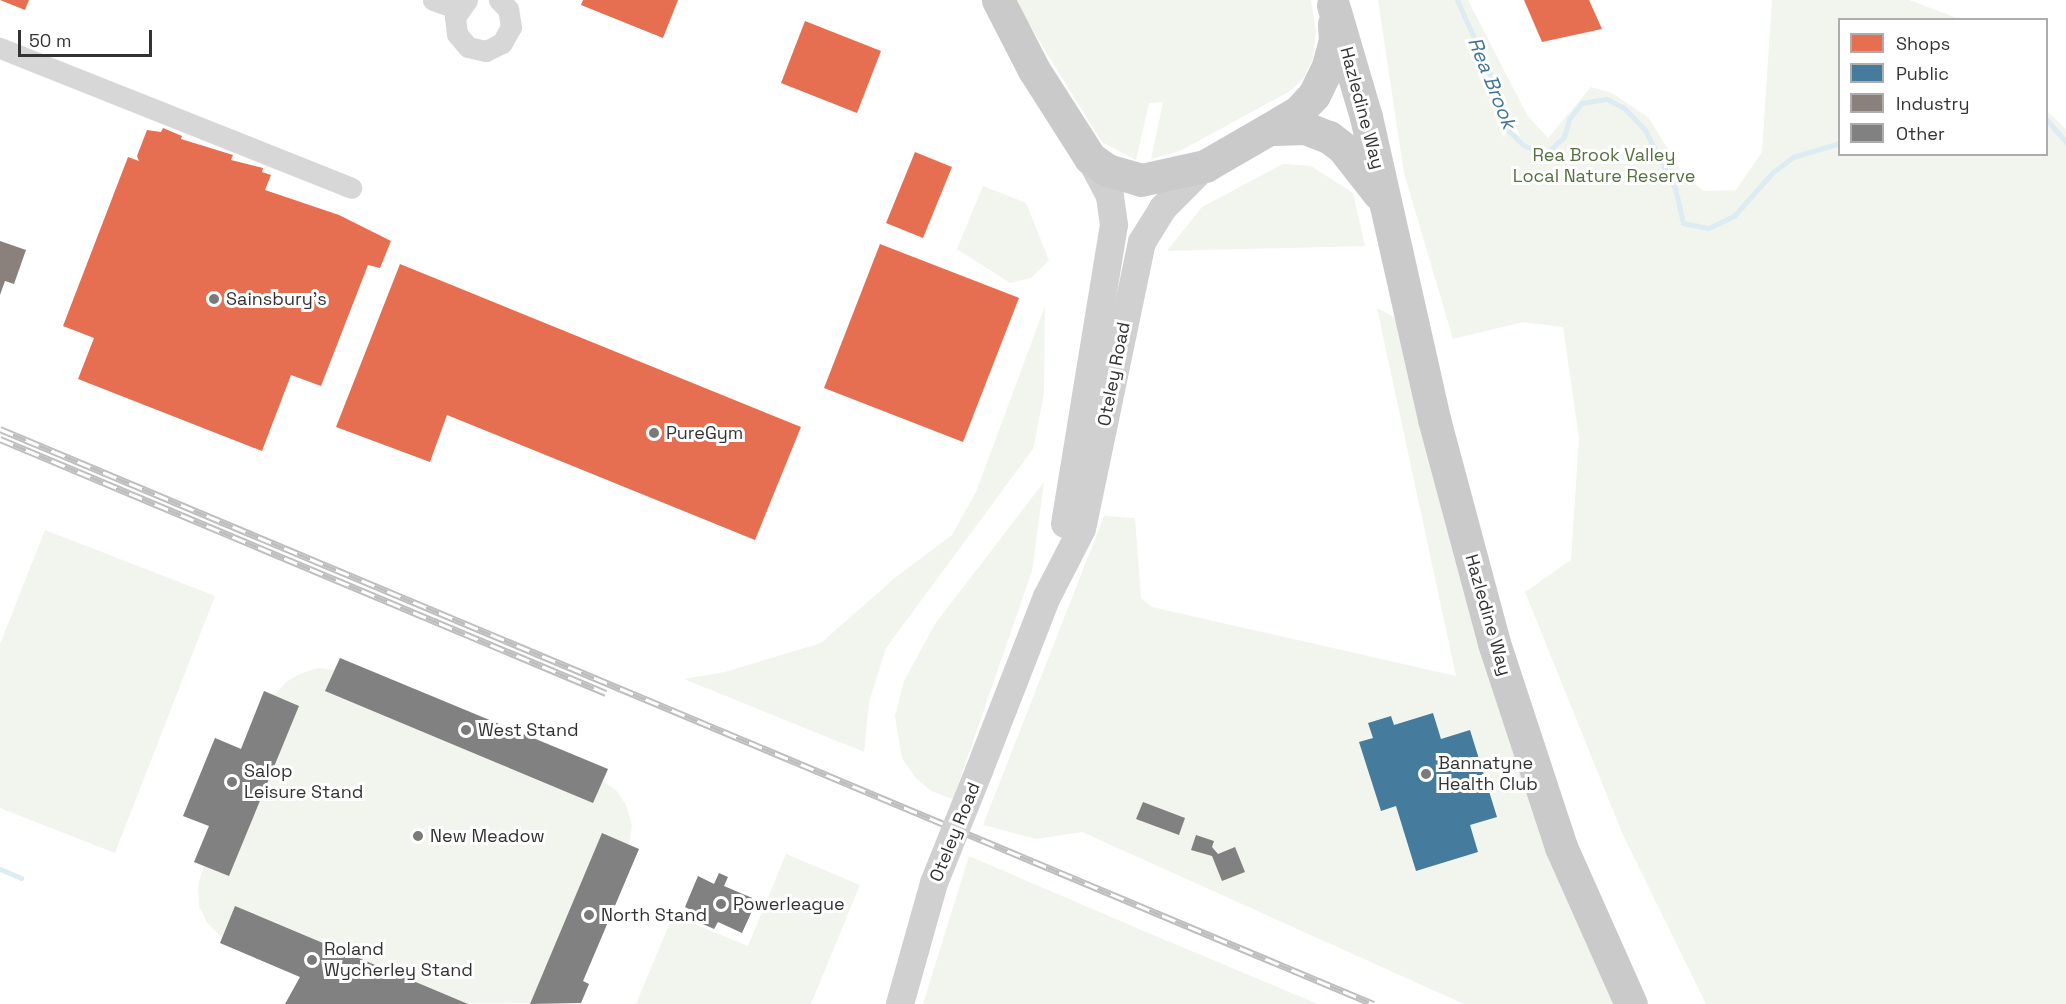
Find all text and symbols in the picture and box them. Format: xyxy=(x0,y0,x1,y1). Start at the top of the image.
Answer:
scale bar xyxy=(21,18,154,56)
legend xyxy=(1838,18,2048,156)
text: 50 m xyxy=(29,29,71,52)
text: Shops xyxy=(1896,32,1950,55)
water label: Rea Brook xyxy=(1463,34,1521,132)
street label: Hazledine Way xyxy=(1335,45,1389,171)
text: Public xyxy=(1896,62,1949,85)
text: Industry xyxy=(1896,92,1969,115)
text: Other xyxy=(1896,122,1945,145)
park label: Rea Brook Valley Local Nature Reserve xyxy=(1513,145,1695,188)
place label: Sainsbury's xyxy=(226,288,327,310)
marker: Sainsbury's xyxy=(207,292,221,306)
street label: Oteley Road xyxy=(1093,320,1135,428)
place label: PureGym xyxy=(666,422,743,444)
marker: PureGym xyxy=(647,426,661,440)
street label: Hazledine Way xyxy=(1460,552,1516,678)
place label: West Stand xyxy=(478,719,579,741)
marker: West Stand xyxy=(459,723,473,737)
place label: Bannatyne Health Club xyxy=(1438,753,1538,795)
place label: Salop Leisure Stand xyxy=(244,761,363,804)
marker: Bannatyne Health Club xyxy=(1419,767,1433,781)
marker: Salop Leisure Stand xyxy=(225,775,239,789)
street label: Oteley Road xyxy=(925,779,985,885)
place label: New Meadow xyxy=(430,825,545,847)
marker: New Meadow xyxy=(411,829,425,843)
place label: Powerleague xyxy=(733,893,845,915)
marker: Powerleague xyxy=(714,897,728,911)
place label: North Stand xyxy=(601,904,707,926)
marker: North Stand xyxy=(582,908,596,922)
place label: Roland Wycherley Stand xyxy=(324,939,473,982)
marker: Roland Wycherley Stand xyxy=(305,953,319,967)

